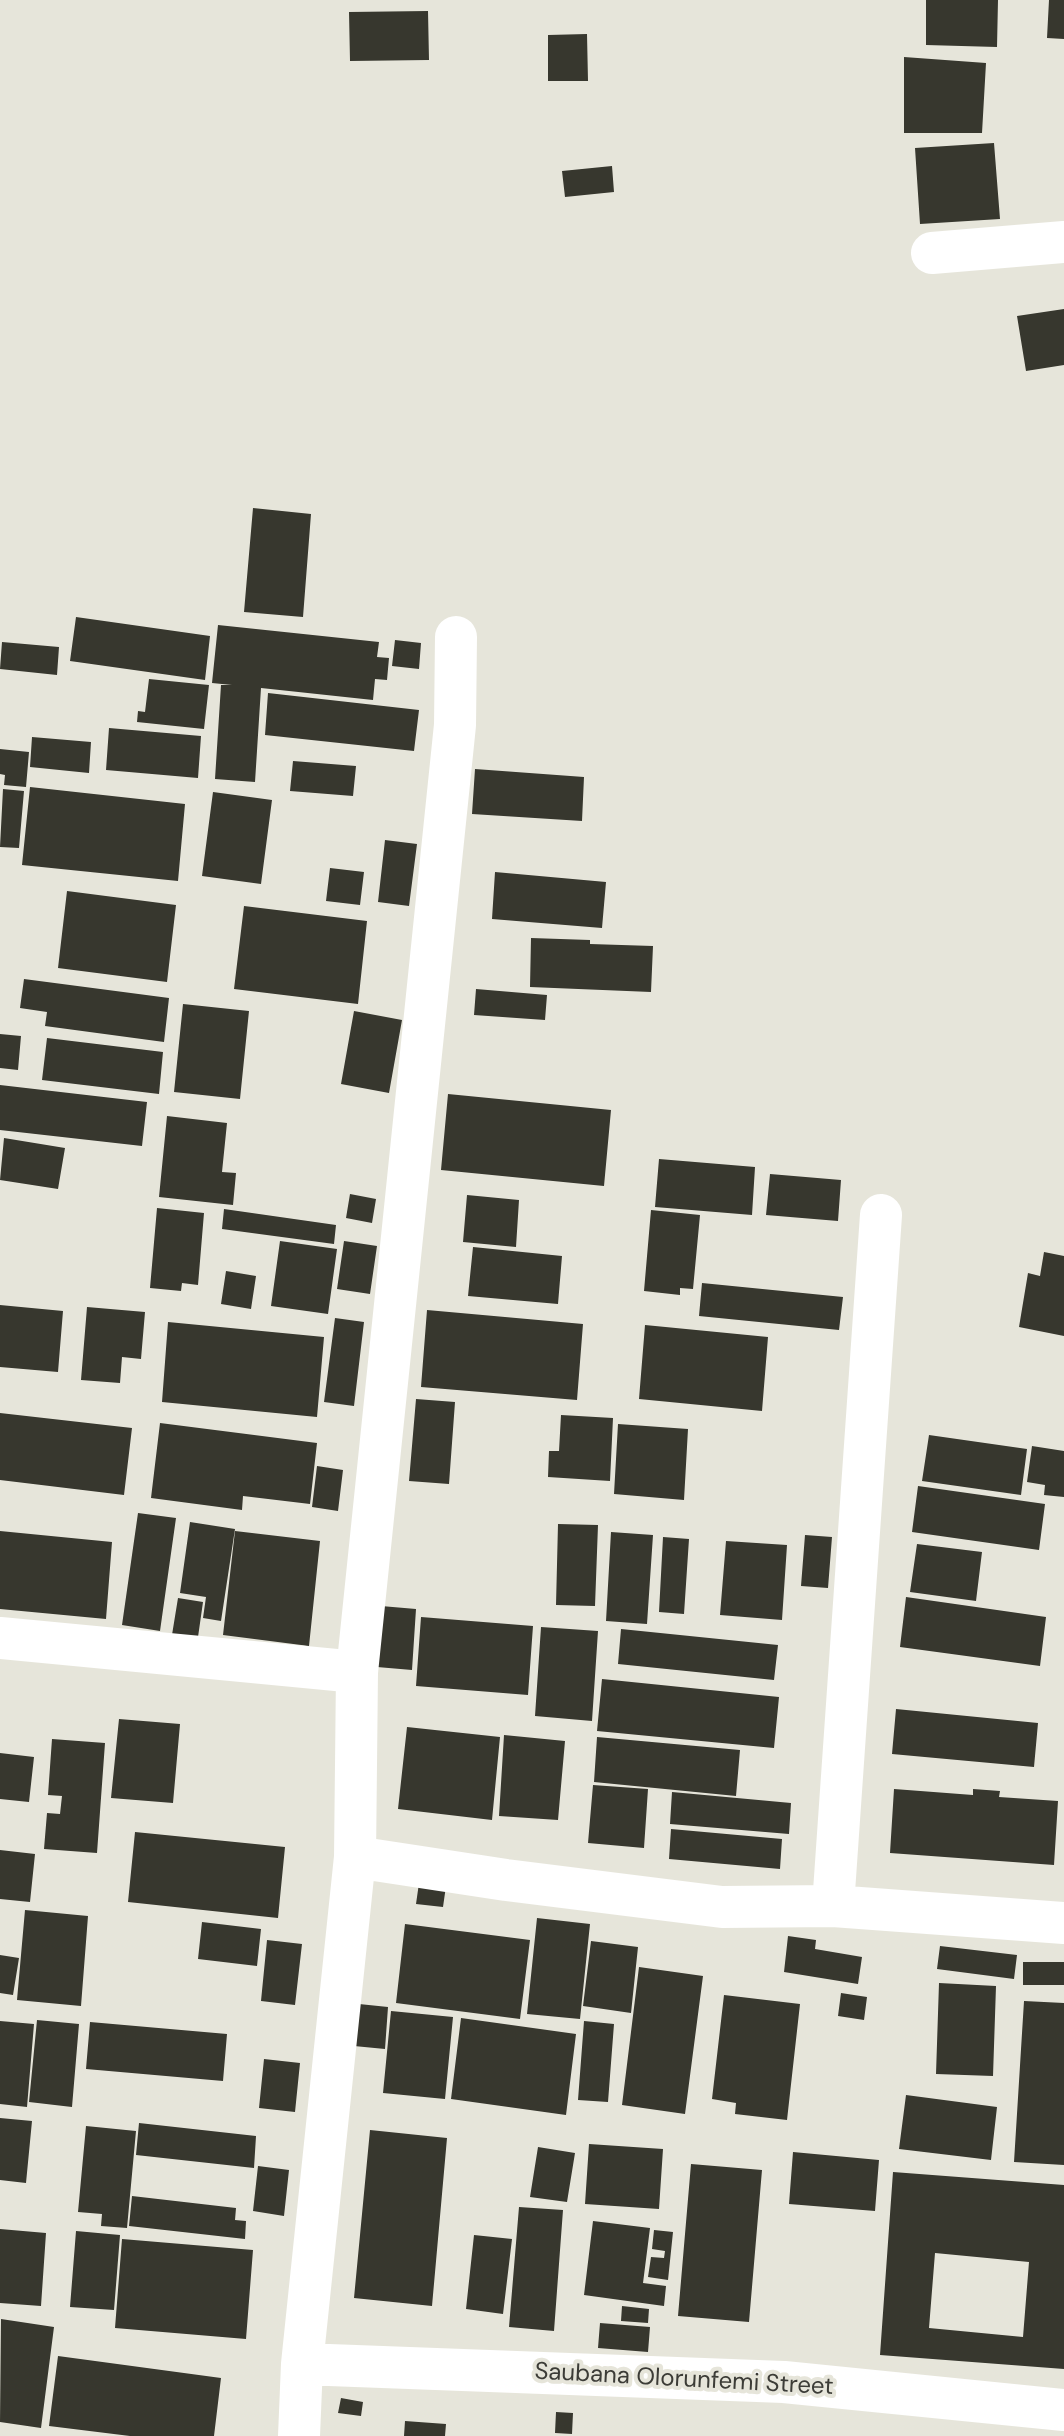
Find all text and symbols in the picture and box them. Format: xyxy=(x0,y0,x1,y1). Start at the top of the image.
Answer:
street label: Saubana Olorunfemi Street xyxy=(534,2358,834,2402)

